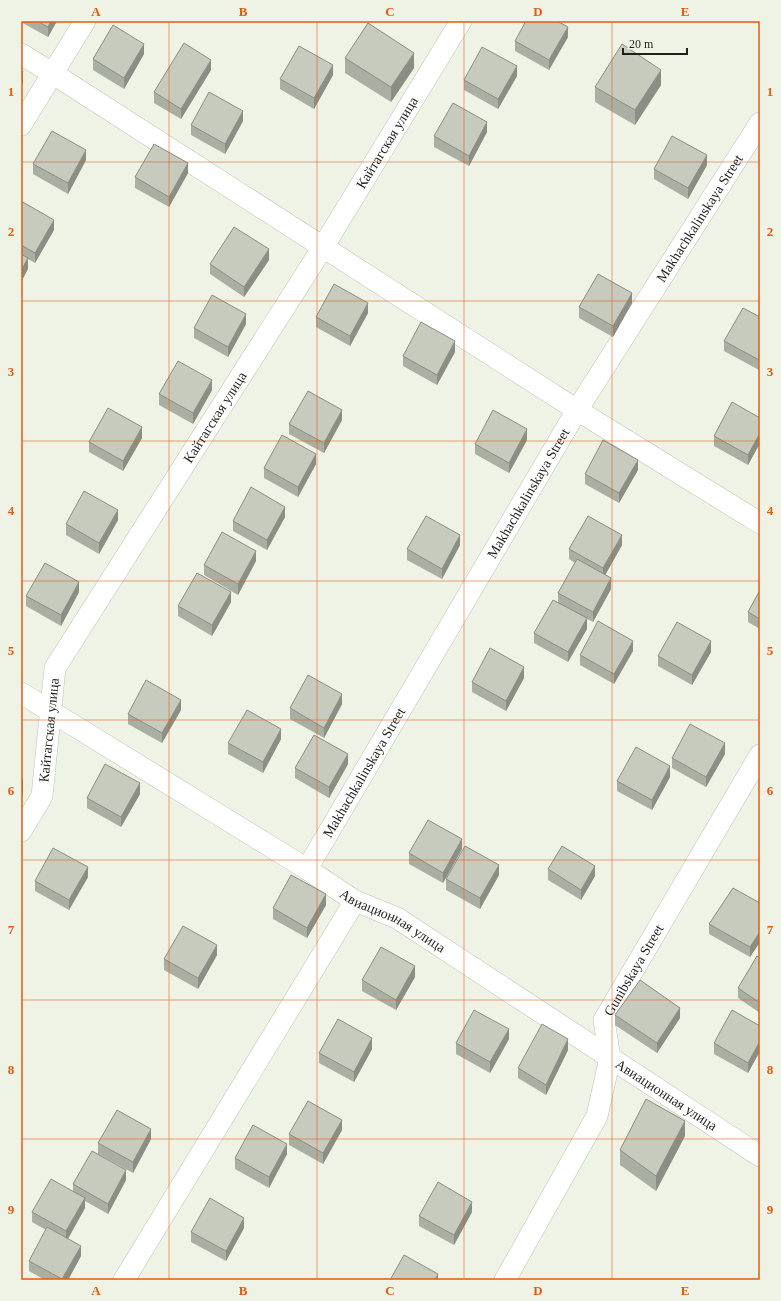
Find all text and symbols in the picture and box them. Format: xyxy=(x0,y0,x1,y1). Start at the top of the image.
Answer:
text: A xyxy=(91,4,101,19)
text: B xyxy=(239,4,248,19)
text: C xyxy=(385,4,395,19)
text: D xyxy=(533,4,543,19)
text: E xyxy=(681,4,689,19)
scale bar xyxy=(623,30,687,56)
text: 20 m xyxy=(629,37,654,51)
text: 1 xyxy=(8,84,14,99)
text: 1 xyxy=(767,84,773,99)
street label: Кайтагская улица xyxy=(353,93,421,191)
street label: Makhachkalinskaya Street xyxy=(653,152,746,285)
text: 2 xyxy=(8,224,14,239)
text: 2 xyxy=(767,224,773,239)
text: 3 xyxy=(8,364,15,379)
text: 3 xyxy=(767,364,774,379)
street label: Кайтагская улица xyxy=(180,368,250,465)
street label: Makhachkalinskaya Street xyxy=(484,425,572,561)
text: 4 xyxy=(8,503,15,518)
text: 4 xyxy=(767,503,774,518)
text: 5 xyxy=(8,643,15,658)
text: 5 xyxy=(767,643,774,658)
street label: Кайтагская улица xyxy=(36,677,62,783)
street label: Makhachkalinskaya Street xyxy=(320,705,408,840)
text: 6 xyxy=(8,783,15,798)
text: 6 xyxy=(767,783,774,798)
street label: Авиационная улица xyxy=(337,886,449,956)
text: 7 xyxy=(8,922,15,937)
street label: Gunibskaya Street xyxy=(601,922,666,1018)
text: 7 xyxy=(767,922,774,937)
street label: Авиационная улица xyxy=(613,1056,721,1134)
text: 8 xyxy=(8,1062,15,1077)
text: 8 xyxy=(767,1062,774,1077)
text: 9 xyxy=(8,1202,15,1217)
text: 9 xyxy=(767,1202,774,1217)
text: A xyxy=(91,1283,101,1298)
text: B xyxy=(239,1283,248,1298)
text: C xyxy=(385,1283,395,1298)
text: D xyxy=(533,1283,543,1298)
text: E xyxy=(681,1283,689,1298)

